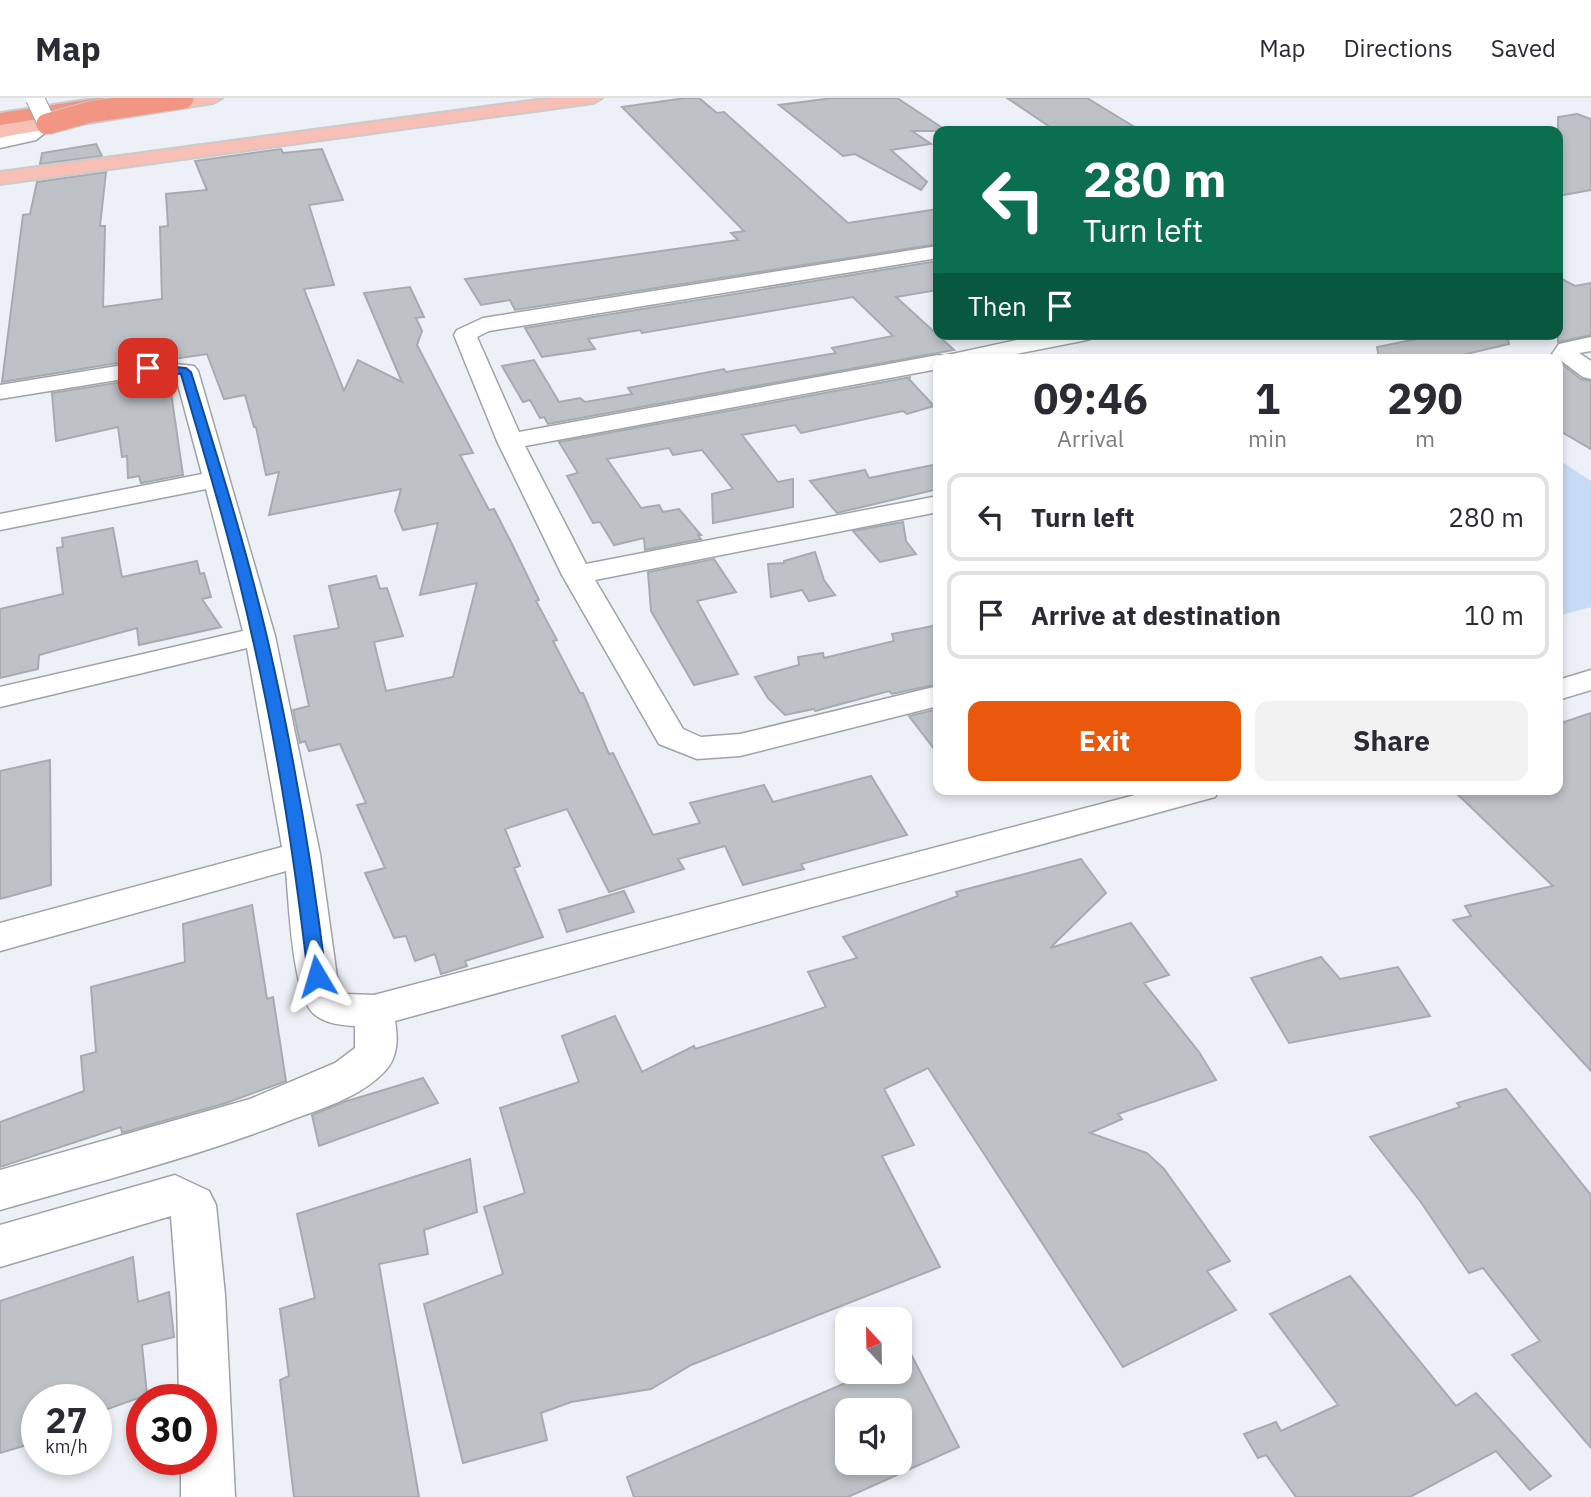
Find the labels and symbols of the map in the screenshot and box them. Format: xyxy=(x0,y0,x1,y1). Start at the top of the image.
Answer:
pin xyxy=(118,338,178,398)
position arrow xyxy=(280,939,354,1013)
north arrow xyxy=(835,1307,912,1384)
speed limit sign: 30 xyxy=(126,1384,217,1475)

